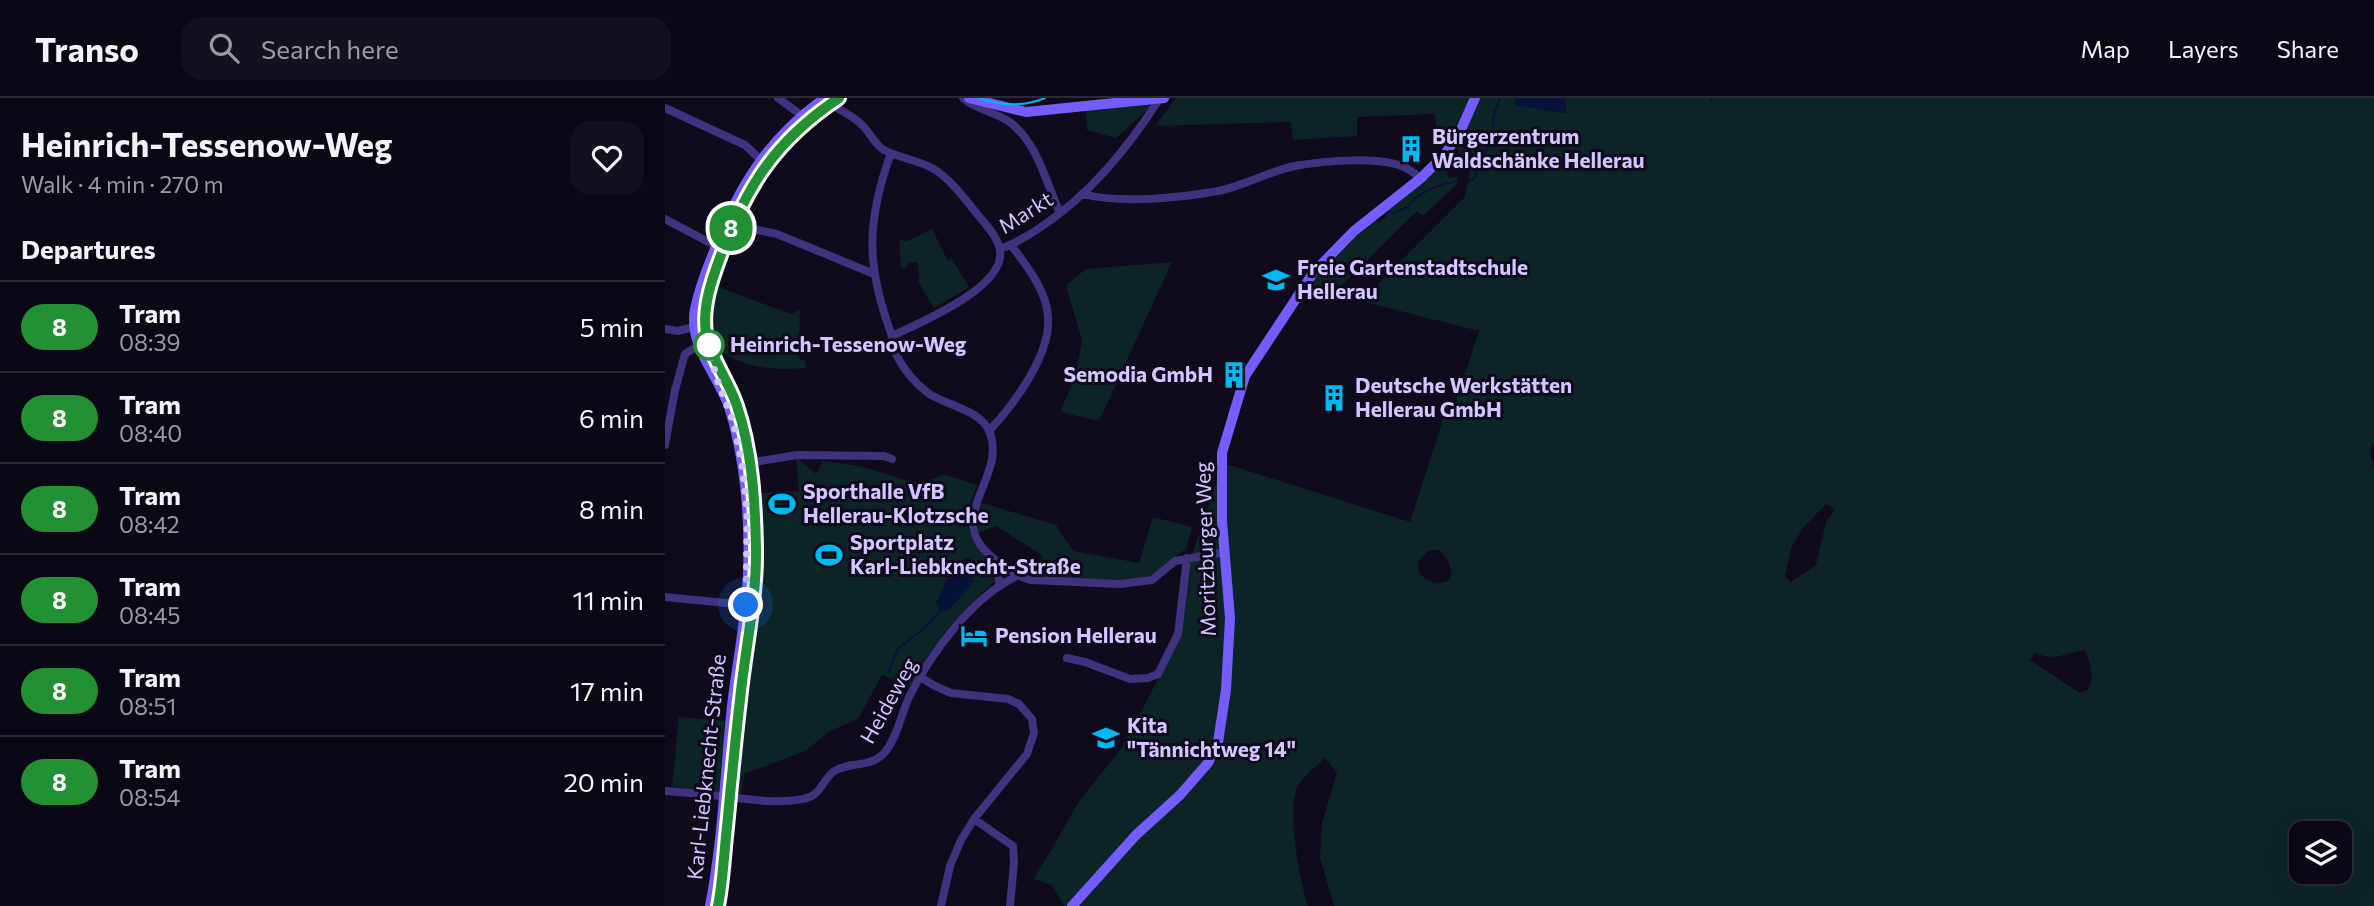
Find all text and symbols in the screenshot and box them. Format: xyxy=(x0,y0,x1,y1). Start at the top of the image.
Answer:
search box xyxy=(181,17,671,80)
text: Transo xyxy=(35,28,139,69)
icon: search xyxy=(205,29,243,67)
text: Search here xyxy=(261,33,399,64)
text: Map xyxy=(2081,34,2130,63)
text: Layers xyxy=(2168,34,2239,63)
text: Share xyxy=(2277,34,2339,63)
button: heart xyxy=(570,121,644,195)
text: Heinrich-Tessenow-Weg xyxy=(21,123,392,164)
place label: Bürgerzentrum Waldschänke Hellerau xyxy=(1432,123,1644,172)
building icon: Bürgerzentrum Waldschänke Hellerau xyxy=(1396,134,1426,164)
text: Walk · 4 min · 270 m xyxy=(21,170,224,198)
street label: Markt xyxy=(993,185,1057,238)
line badge: 8 xyxy=(708,205,754,251)
text: 8 xyxy=(724,213,738,242)
text: Departures xyxy=(21,233,156,264)
place label: Freie Gartenstadtschule Hellerau xyxy=(1297,254,1528,303)
school or university icon: Freie Gartenstadtschule Hellerau xyxy=(1261,265,1291,295)
text: Tram xyxy=(119,297,181,328)
text: 5 min xyxy=(580,311,644,342)
text: 8 xyxy=(52,312,67,341)
text: 08:39 xyxy=(119,328,180,356)
marker: Heinrich-Tessenow-Weg xyxy=(694,330,724,360)
place label: Heinrich-Tessenow-Weg xyxy=(730,331,967,356)
building icon: Semodia GmbH xyxy=(1219,360,1249,390)
place label: Semodia GmbH xyxy=(1063,361,1213,386)
place label: Deutsche Werkstätten Hellerau GmbH xyxy=(1355,372,1572,421)
building icon: Deutsche Werkstätten Hellerau GmbH xyxy=(1319,383,1349,413)
text: Tram xyxy=(119,388,181,419)
text: 6 min xyxy=(579,402,644,433)
text: 8 xyxy=(52,403,67,432)
text: 08:40 xyxy=(119,419,182,447)
street label: Moritzburger Weg xyxy=(1189,461,1220,637)
place label: Sporthalle VfB Hellerau-Klotzsche xyxy=(803,478,988,527)
text: Tram xyxy=(119,479,181,510)
sports icon: Sporthalle VfB Hellerau-Klotzsche xyxy=(767,489,797,519)
text: 8 min xyxy=(579,493,644,524)
text: 8 xyxy=(52,494,67,523)
text: 08:42 xyxy=(119,510,180,538)
place label: Sportplatz Karl-Liebknecht-Straße xyxy=(850,529,1081,578)
sports icon: Sportplatz Karl-Liebknecht-Straße xyxy=(814,540,844,570)
text: Tram xyxy=(119,570,181,601)
text: 11 min xyxy=(573,584,644,615)
text: 8 xyxy=(52,585,67,614)
your location xyxy=(728,587,763,622)
text: 08:45 xyxy=(119,601,180,629)
hotel icon: Pension Hellerau xyxy=(959,621,989,651)
place label: Pension Hellerau xyxy=(995,622,1157,647)
street label: Karl-Liebknecht-Straße xyxy=(681,653,730,881)
street label: Heideweg xyxy=(854,653,921,747)
text: Tram xyxy=(119,661,181,692)
text: 17 min xyxy=(570,675,644,706)
text: 8 xyxy=(52,676,67,705)
text: 08:51 xyxy=(119,692,176,720)
place label: Kita "Tännichtweg 14" xyxy=(1127,712,1296,761)
school or university icon: Kita "Tännichtweg 14" xyxy=(1091,723,1121,753)
text: Tram xyxy=(119,752,181,783)
text: 20 min xyxy=(563,766,644,797)
text: 8 xyxy=(52,767,67,796)
text: 08:54 xyxy=(119,783,180,811)
map controls xyxy=(2289,821,2352,884)
button: layers xyxy=(2289,821,2352,884)

